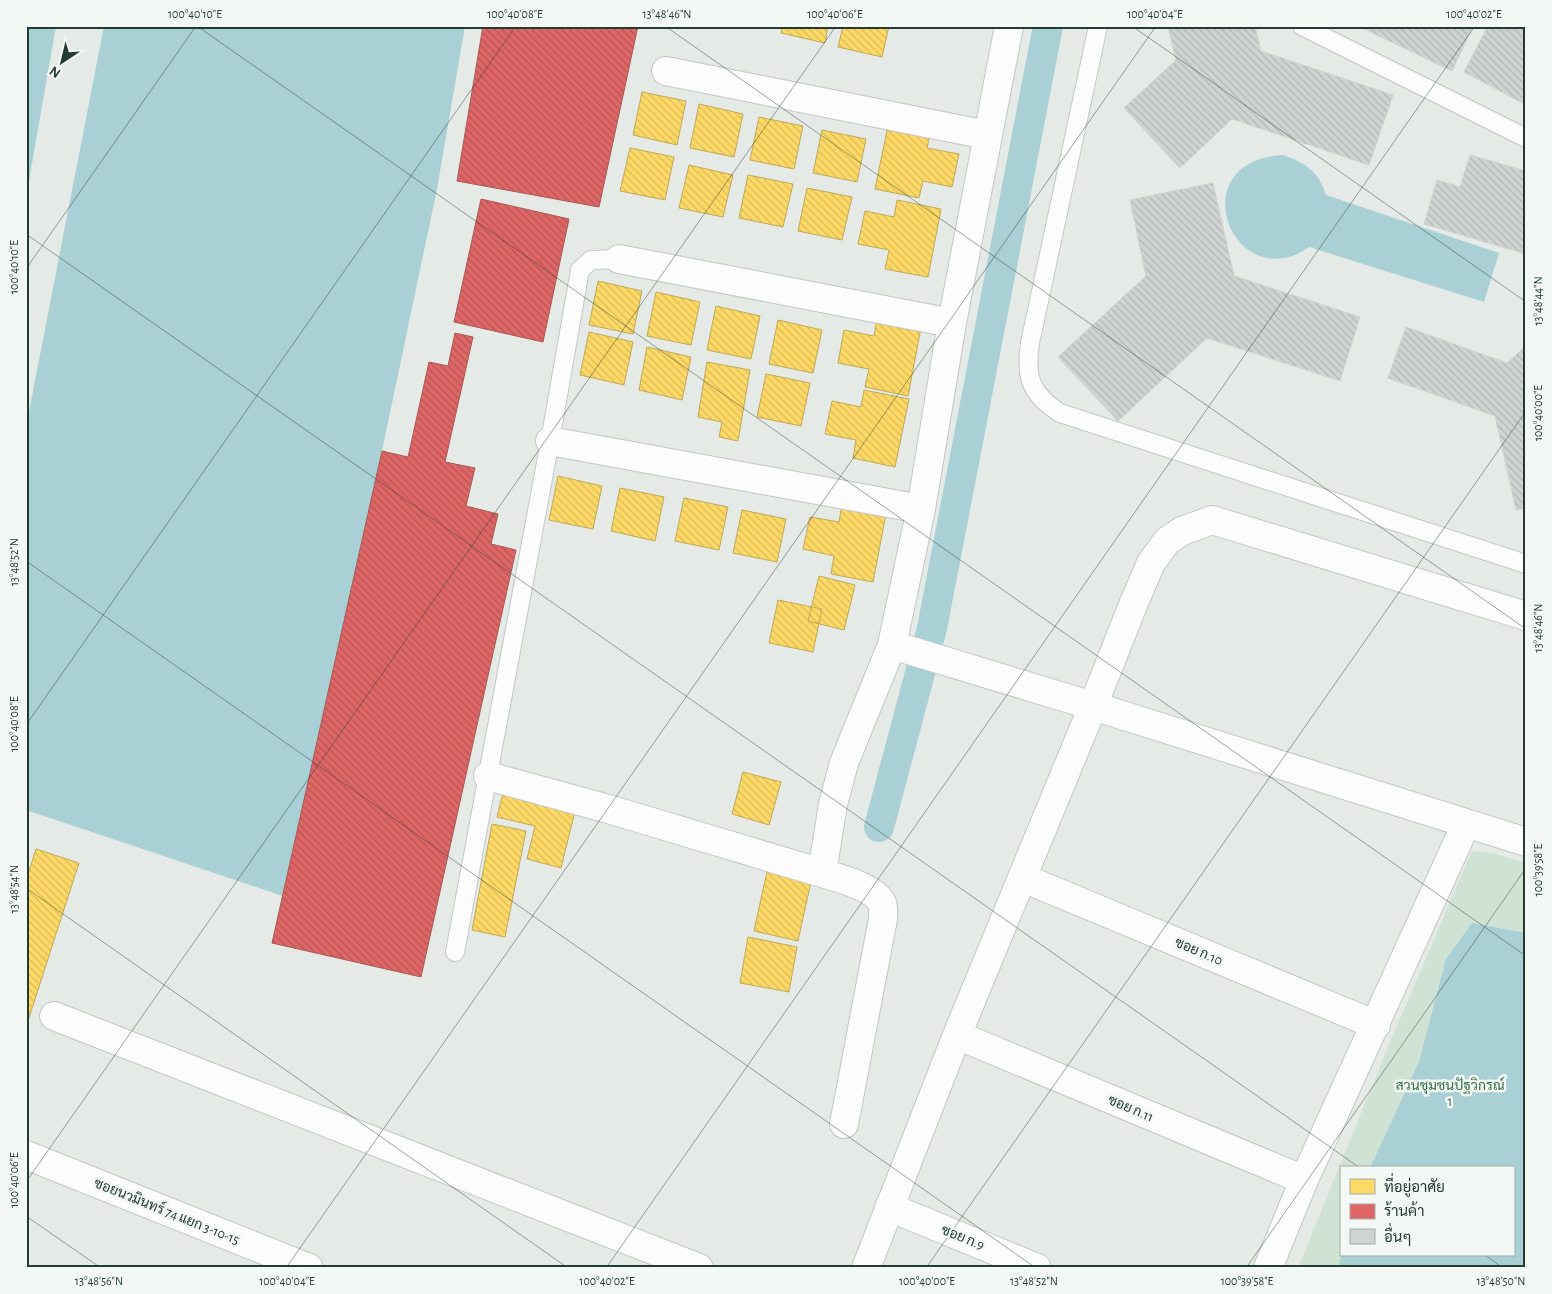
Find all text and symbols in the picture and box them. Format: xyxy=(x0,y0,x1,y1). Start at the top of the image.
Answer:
text: 100°40'10"E xyxy=(168,8,222,20)
text: 100°40'08"E xyxy=(487,8,543,20)
text: 13°48'46"N xyxy=(642,8,692,20)
text: 100°40'06"E xyxy=(807,8,863,20)
text: 100°40'04"E xyxy=(1127,8,1183,20)
text: 100°40'02"E xyxy=(1446,8,1502,20)
north arrow xyxy=(38,38,88,88)
text: N xyxy=(47,63,63,80)
text: 100°40'10"E xyxy=(8,240,20,294)
text: 13°48'44"N xyxy=(1532,276,1544,326)
text: 100°40'00"E xyxy=(1532,385,1544,441)
text: 13°48'52"N xyxy=(8,538,20,586)
text: 13°48'46"N xyxy=(1532,603,1544,653)
text: 100°40'08"E xyxy=(8,696,20,752)
text: 100°39'58"E xyxy=(1532,843,1544,896)
text: 13°48'54"N xyxy=(8,865,20,913)
street label: ซอย ก.10 xyxy=(1173,936,1225,968)
park label: สวนชุมชนปัฐวิกรณ์ 1 xyxy=(1395,1076,1505,1109)
street label: ซอย ก.11 xyxy=(1106,1093,1155,1125)
text: 100°40'06"E xyxy=(8,1152,20,1208)
legend xyxy=(1340,1166,1514,1256)
text: ที่อยู่อาศัย xyxy=(1384,1172,1445,1197)
street label: ซอยนวมินทร์ 74 แยก 3-10-15 xyxy=(92,1174,243,1248)
text: ร้านค้า xyxy=(1384,1201,1424,1219)
text: อื่นๆ xyxy=(1384,1222,1412,1246)
street label: ซอย ก.9 xyxy=(939,1223,986,1253)
text: 13°48'56"N xyxy=(75,1275,123,1287)
text: 100°40'04"E xyxy=(259,1275,315,1287)
text: 100°40'02"E xyxy=(579,1275,635,1287)
text: 100°40'00"E xyxy=(899,1275,955,1287)
text: 13°48'52"N xyxy=(1010,1275,1058,1287)
text: 100°39'58"E xyxy=(1221,1275,1274,1287)
text: 13°48'50"N xyxy=(1477,1275,1525,1287)

